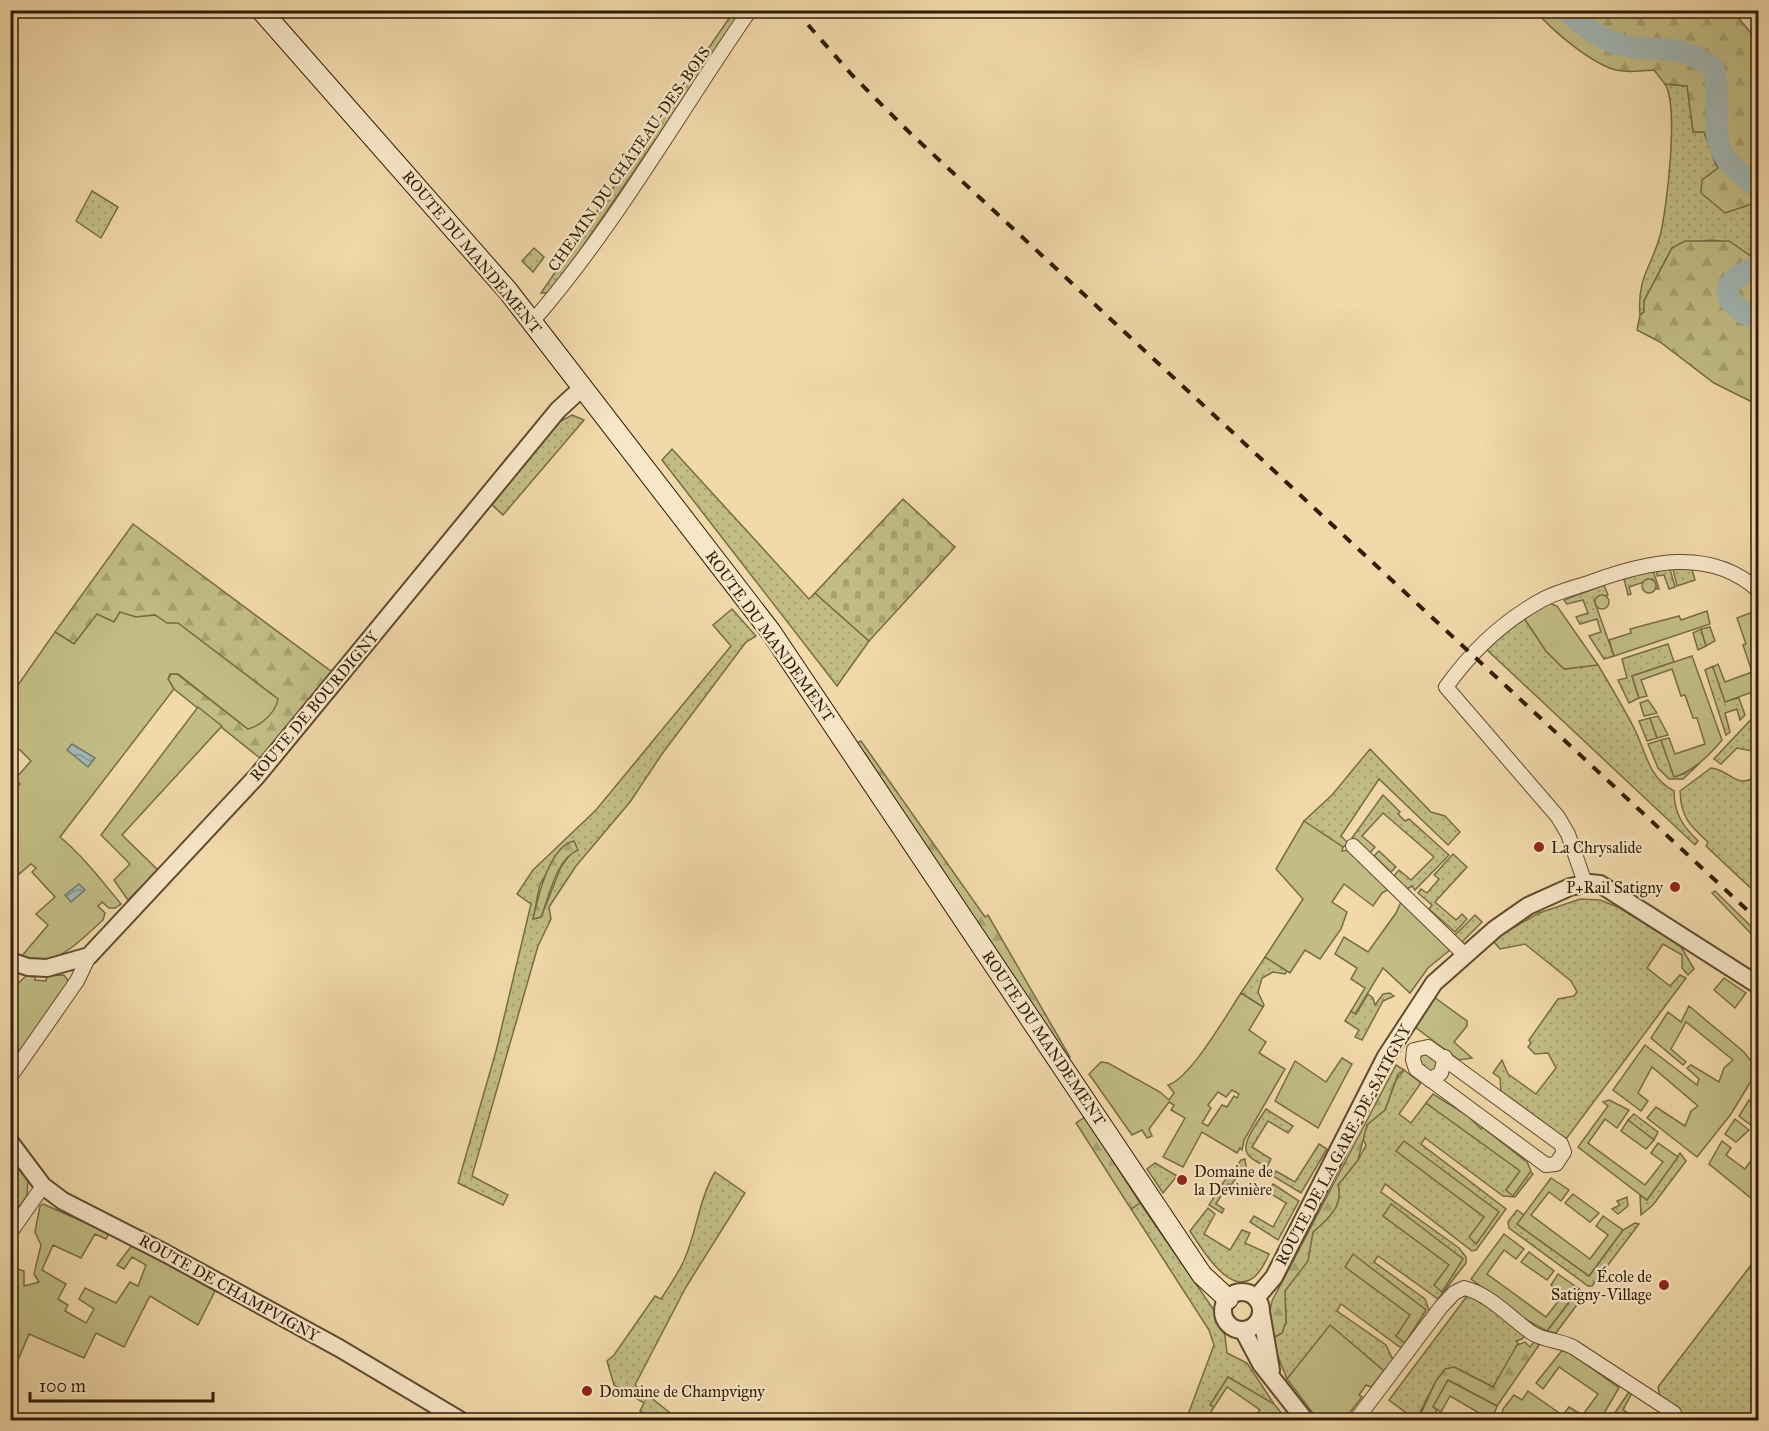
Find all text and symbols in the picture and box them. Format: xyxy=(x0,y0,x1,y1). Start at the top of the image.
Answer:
street label: CHEMIN DU CHÂTEAU-DES-BOIS xyxy=(543,42,714,275)
street label: ROUTE DU MANDEMENT xyxy=(398,167,546,337)
street label: ROUTE DU MANDEMENT xyxy=(701,547,839,725)
street label: ROUTE DE BOURDIGNY xyxy=(246,627,383,785)
place label: La Chrysalide xyxy=(1551,838,1643,857)
marker: La Chrysalide xyxy=(1532,840,1546,854)
place label: P+Rail Satigny xyxy=(1566,878,1664,898)
marker: P+Rail Satigny xyxy=(1668,880,1682,894)
street label: ROUTE DU MANDEMENT xyxy=(978,947,1110,1129)
street label: ROUTE DE LA GARE-DE-SATIGNY xyxy=(1271,1021,1415,1269)
place label: Domaine de la Devinière xyxy=(1194,1162,1273,1199)
marker: Domaine de la Devinière xyxy=(1175,1173,1189,1187)
street label: ROUTE DE CHAMPVIGNY xyxy=(136,1230,323,1346)
place label: École de Satigny-Village xyxy=(1551,1265,1652,1305)
marker: École de Satigny-Village xyxy=(1657,1278,1671,1292)
scale bar xyxy=(30,1365,213,1403)
text: 100 m xyxy=(39,1375,86,1397)
place label: Domaine de Champvigny xyxy=(599,1382,765,1402)
marker: Domaine de Champvigny xyxy=(580,1384,594,1398)

